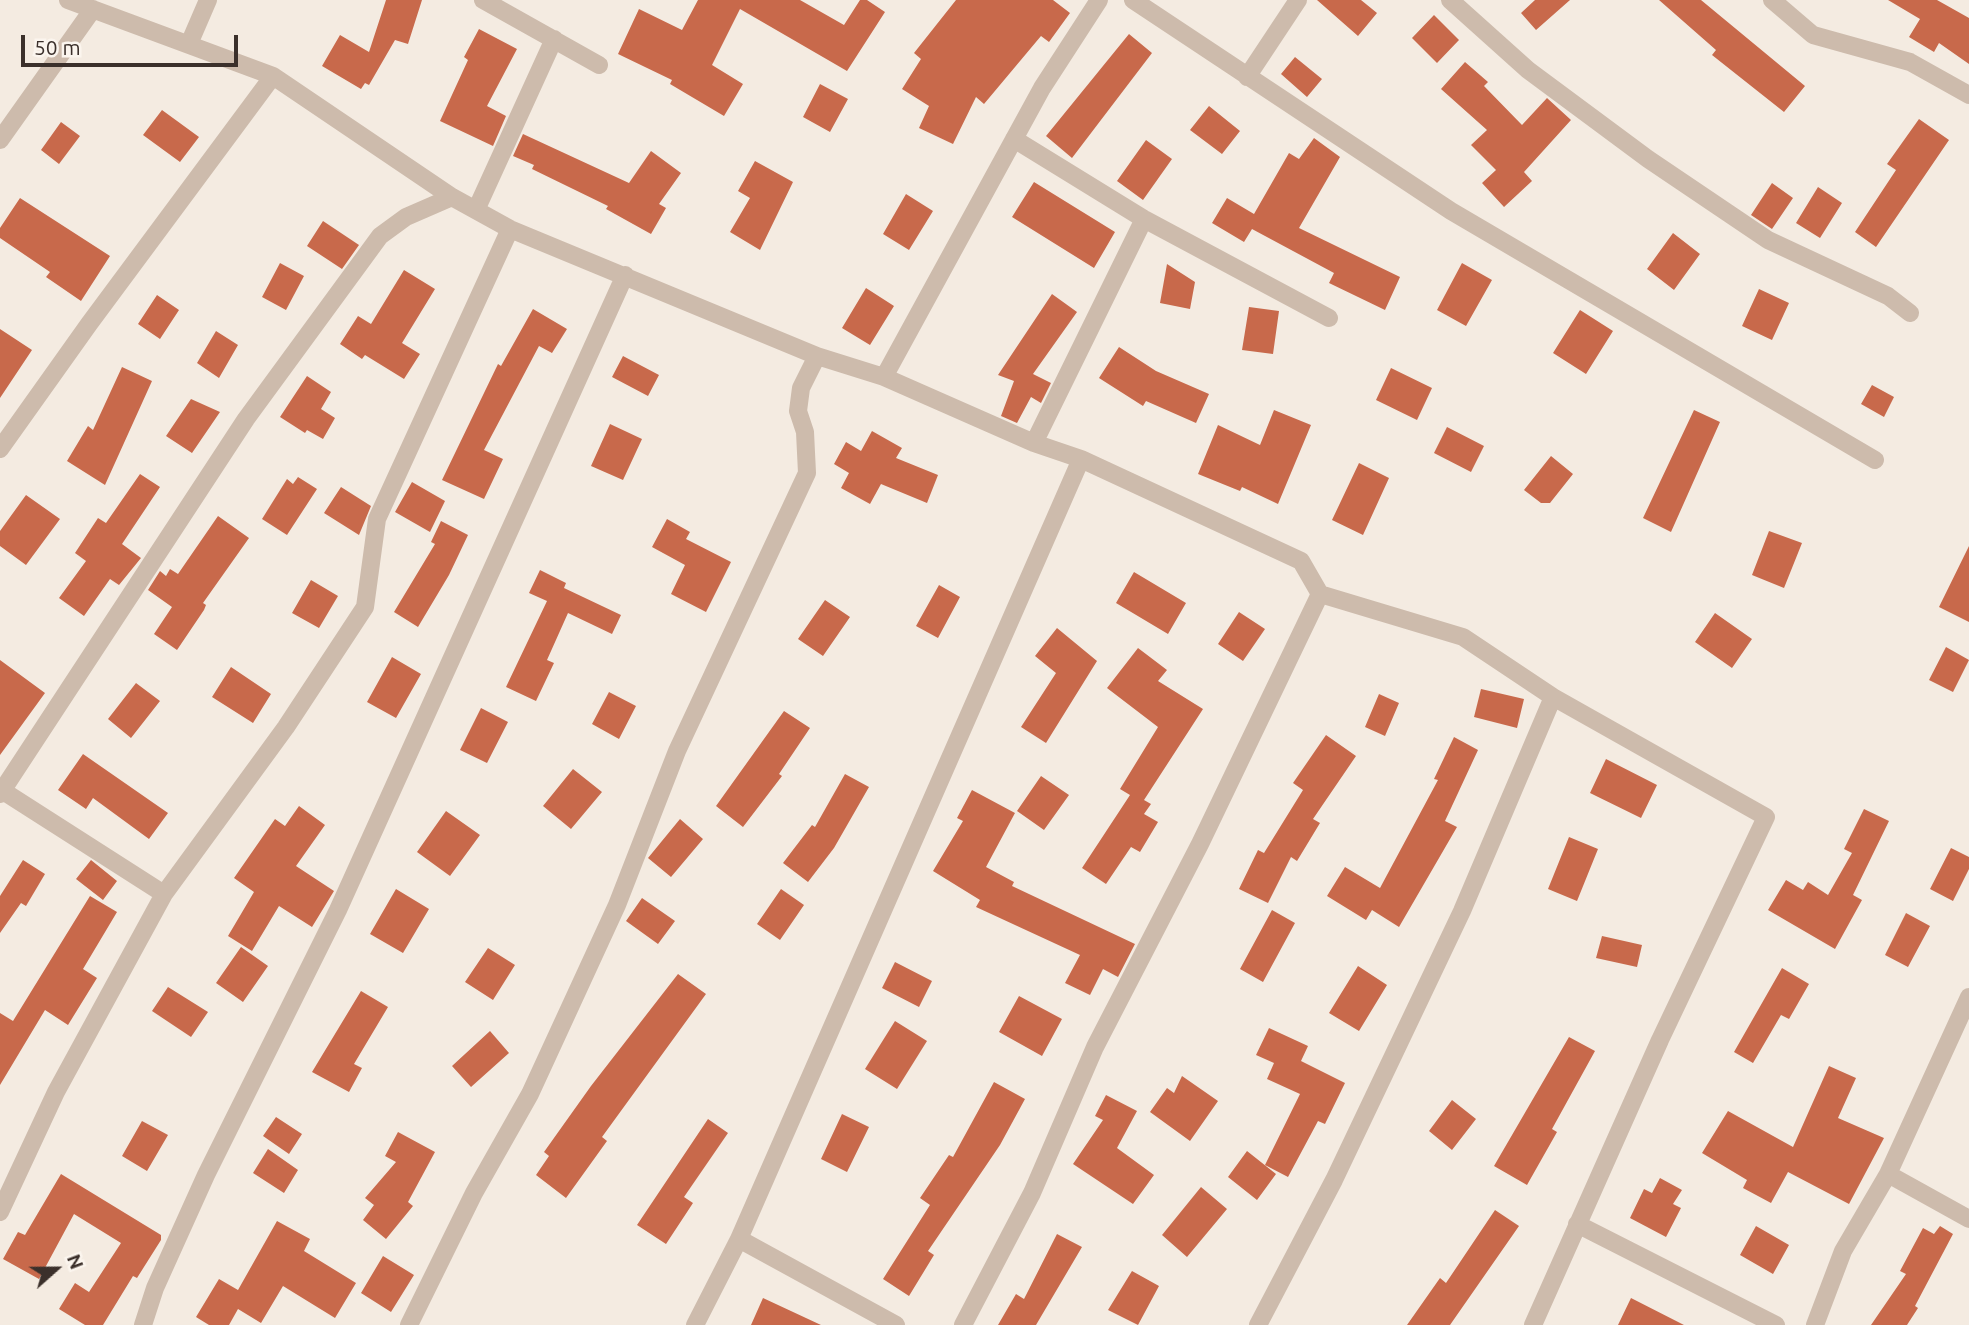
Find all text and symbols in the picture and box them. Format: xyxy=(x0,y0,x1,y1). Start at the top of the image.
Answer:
scale bar xyxy=(24,21,242,65)
text: 50 m xyxy=(34,35,81,59)
north arrow xyxy=(21,1234,91,1304)
text: N xyxy=(63,1251,88,1272)

